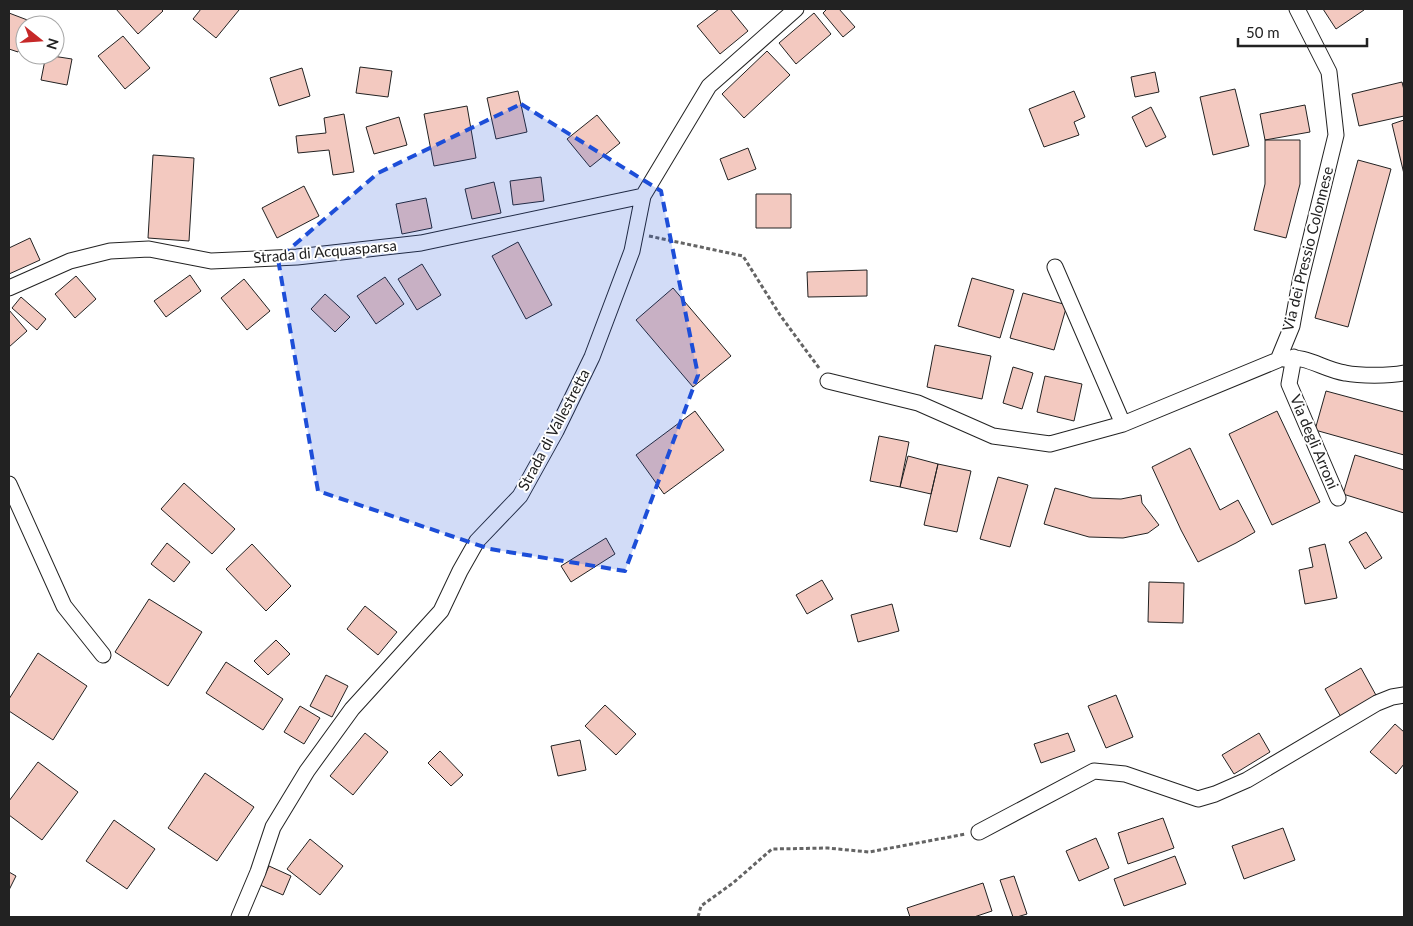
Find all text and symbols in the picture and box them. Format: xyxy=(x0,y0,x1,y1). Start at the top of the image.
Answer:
north arrow xyxy=(15,15,65,65)
scale bar xyxy=(1238,15,1367,47)
text: 50 m xyxy=(1246,23,1280,41)
text: N xyxy=(43,36,63,52)
street label: Via dei Pressio Colonnese xyxy=(1278,164,1336,333)
street label: Strada di Acquasparsa xyxy=(252,236,397,266)
street label: Strada di Vallestretta xyxy=(513,366,593,493)
street label: Via degli Arroni xyxy=(1287,392,1343,492)

